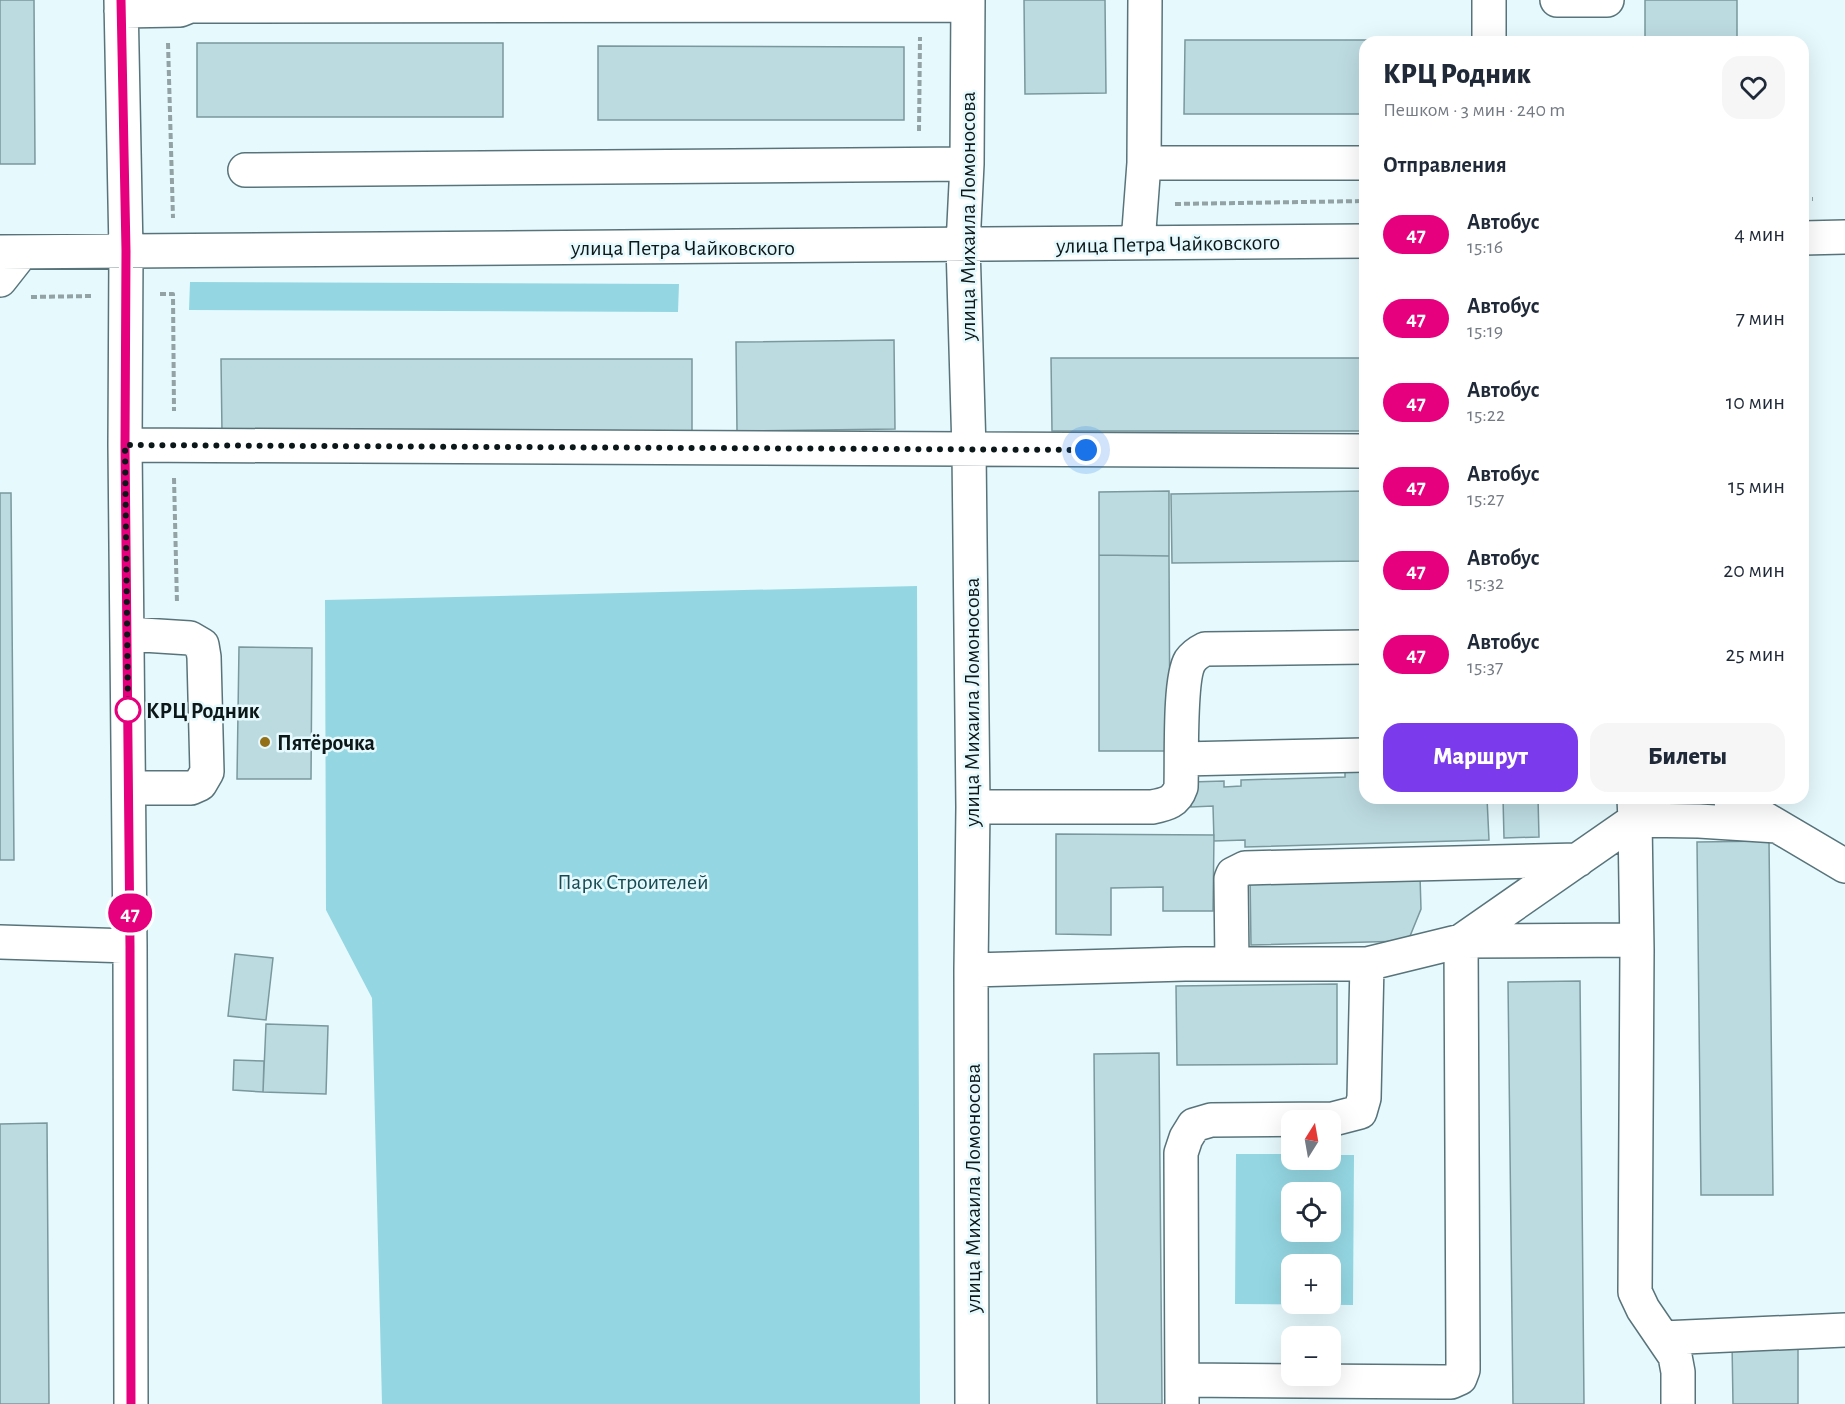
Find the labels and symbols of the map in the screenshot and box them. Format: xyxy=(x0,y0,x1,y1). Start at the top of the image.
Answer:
street label: улица Михаила Ломоносова xyxy=(957,91,979,342)
street label: улица Петра Чайковского xyxy=(1055,231,1280,257)
street label: улица Петра Чайковского xyxy=(570,237,795,259)
your location xyxy=(1071,435,1101,465)
street label: улица Михаила Ломоносова xyxy=(961,577,983,828)
marker: КРЦ Родник xyxy=(115,697,141,723)
place label: КРЦ Родник xyxy=(146,700,260,722)
place label: Пятёрочка xyxy=(277,732,375,754)
marker: Пятёрочка xyxy=(258,735,272,749)
park label: Парк Строителей xyxy=(557,871,709,893)
line badge: 47 xyxy=(103,894,157,932)
street label: улица Михаила Ломоносова xyxy=(962,1063,984,1314)
north arrow xyxy=(1281,1110,1341,1170)

